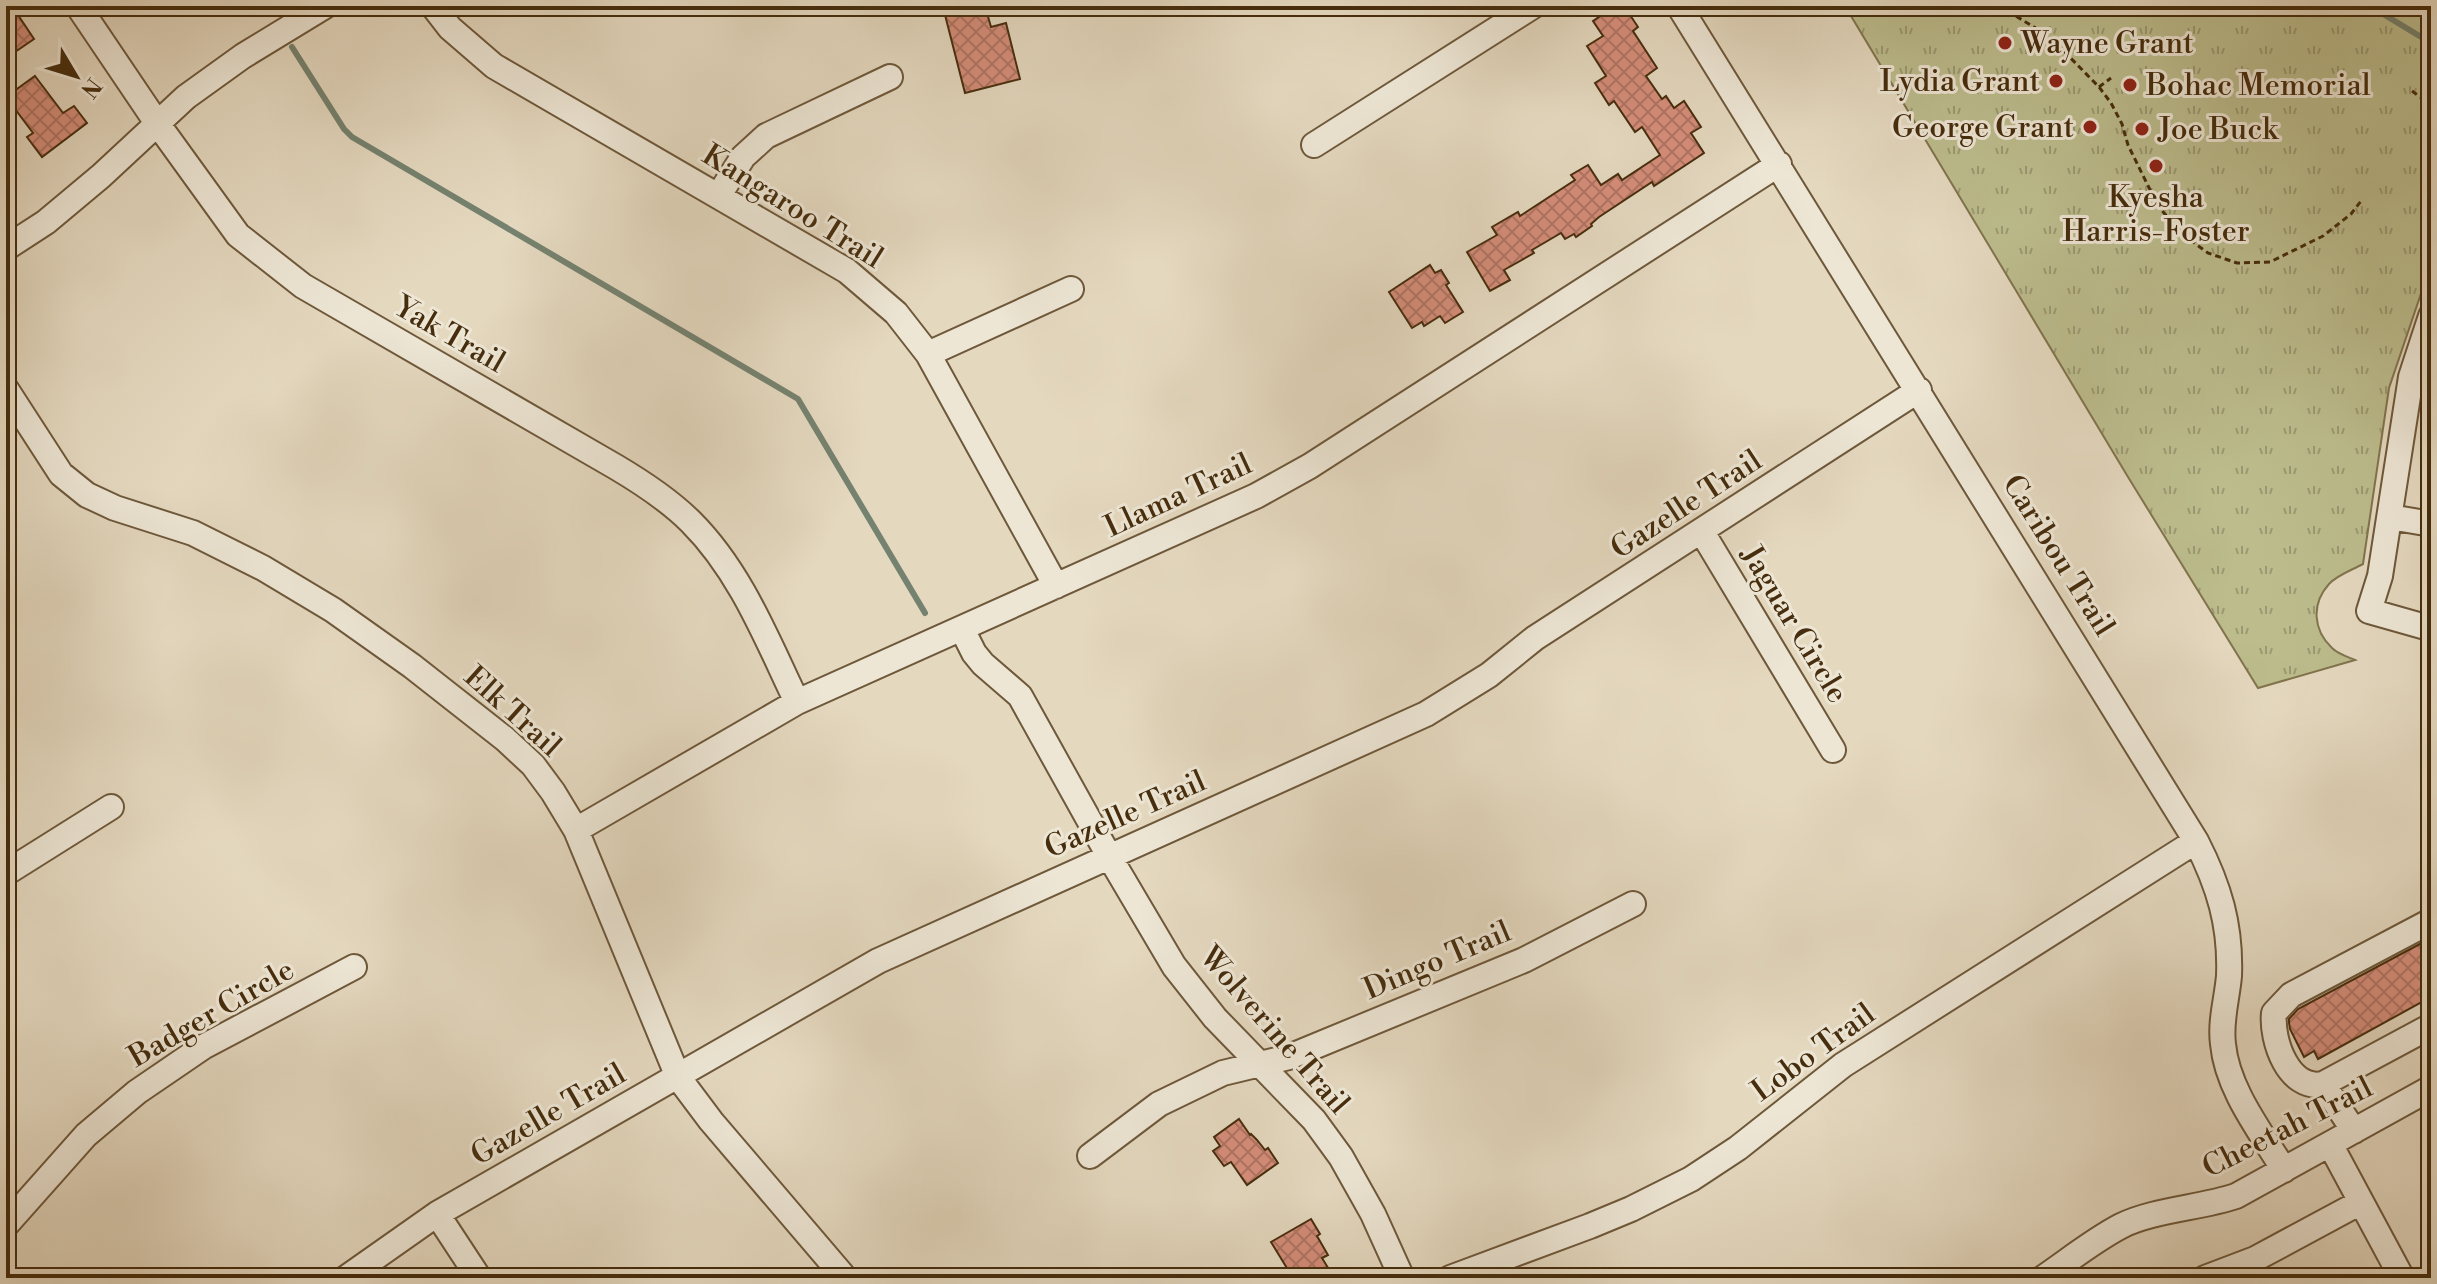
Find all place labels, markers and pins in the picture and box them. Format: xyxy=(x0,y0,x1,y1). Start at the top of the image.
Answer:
place label: Wayne Grant xyxy=(2020,25,2194,63)
marker: Wayne Grant xyxy=(1996,34,2014,52)
place label: Lydia Grant xyxy=(1880,63,2040,101)
place label: Bohac Memorial xyxy=(2145,67,2371,105)
marker: Lydia Grant xyxy=(2047,72,2065,90)
marker: Bohac Memorial xyxy=(2121,76,2139,94)
place label: George Grant xyxy=(1892,109,2074,147)
place label: Joe Buck xyxy=(2157,111,2279,149)
marker: George Grant xyxy=(2081,118,2099,136)
marker: Joe Buck xyxy=(2133,120,2151,138)
marker: Kyesha Harris-Foster xyxy=(2147,157,2165,175)
place label: Kyesha Harris-Foster xyxy=(2062,179,2250,251)

